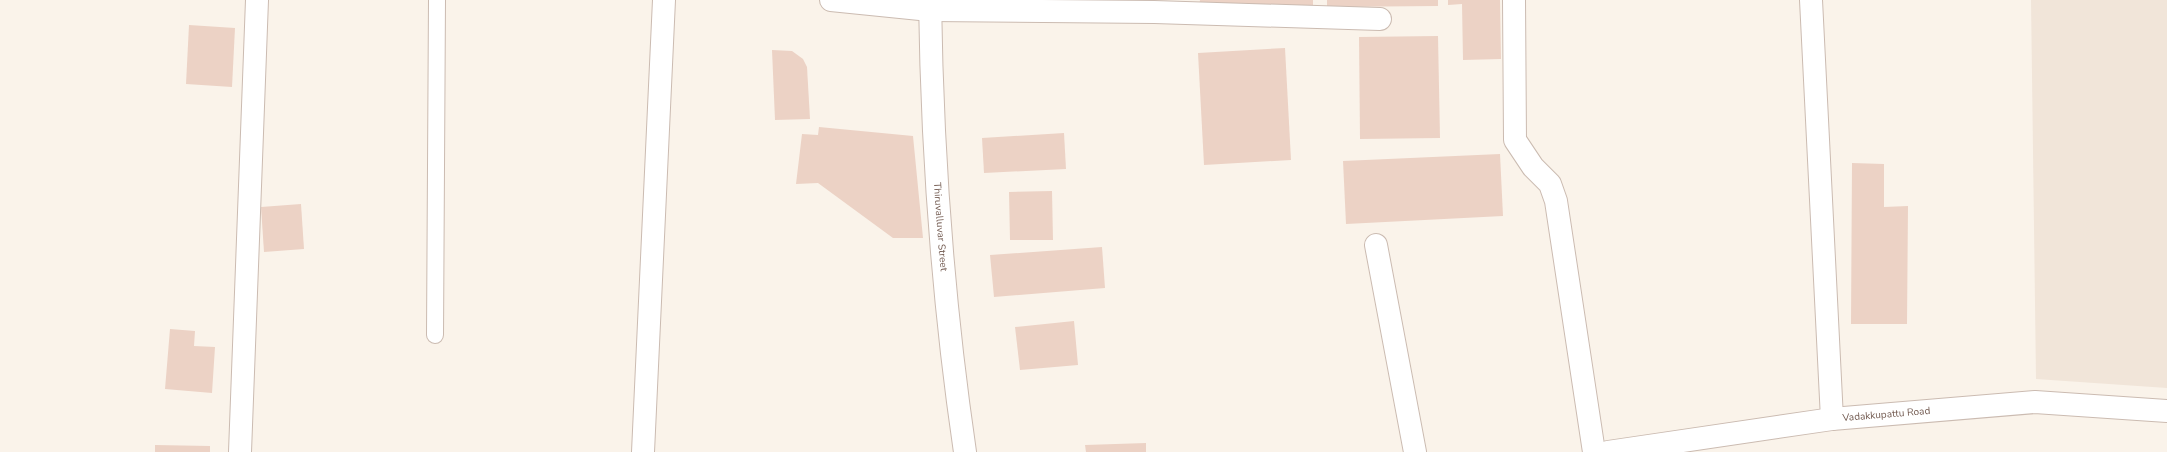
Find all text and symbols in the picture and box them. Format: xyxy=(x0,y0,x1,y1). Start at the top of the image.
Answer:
street label: Thiruvalluvar Street xyxy=(930,182,951,272)
street label: Vadakkupattu Road xyxy=(1841,404,1931,425)

